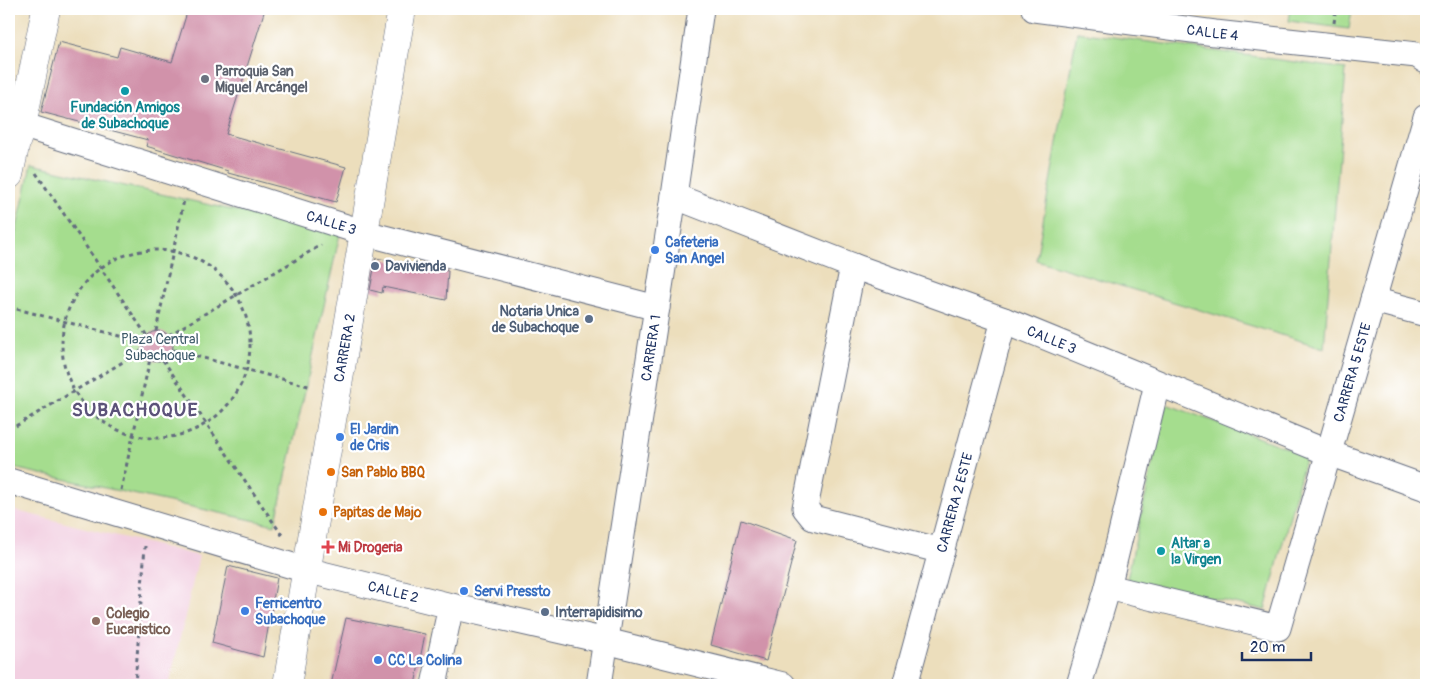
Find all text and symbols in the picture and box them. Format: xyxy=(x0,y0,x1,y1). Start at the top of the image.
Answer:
street label: CALLE 4 xyxy=(1186,21,1239,44)
place label: Parroquia San Miguel Arcángel xyxy=(215,63,308,96)
marker: Parroquia San Miguel Arcángel xyxy=(199,73,211,85)
marker: Fundación Amigos de Subachoque xyxy=(119,85,131,97)
place label: Fundación Amigos de Subachoque xyxy=(70,99,181,132)
street label: CALLE 3 xyxy=(304,207,359,238)
place label: Cafeteria San Angel xyxy=(665,234,725,267)
marker: Cafeteria San Angel xyxy=(649,244,661,256)
place label: Davivienda xyxy=(385,258,447,275)
marker: Davivienda xyxy=(369,260,381,272)
place label: Notaria Unica de Subachoque xyxy=(492,303,580,336)
street label: CARRERA 2 xyxy=(330,312,359,383)
marker: Notaria Unica de Subachoque xyxy=(583,313,595,325)
street label: CARRERA 1 xyxy=(637,314,664,382)
street label: CARRERA 5 ESTE xyxy=(1330,321,1374,424)
street label: CALLE 3 xyxy=(1024,322,1079,357)
park label: Plaza Central Subachoque xyxy=(121,331,199,364)
district label: SUBACHOQUE xyxy=(72,398,198,422)
place label: El Jardin de Cris xyxy=(350,421,399,454)
marker: El Jardin de Cris xyxy=(334,431,346,443)
street label: CARRERA 2 ESTE xyxy=(933,451,976,554)
place label: San Pablo BBQ xyxy=(341,464,426,481)
marker: San Pablo BBQ xyxy=(325,466,337,478)
place label: Papitas de Majo xyxy=(333,504,422,521)
marker: Papitas de Majo xyxy=(317,506,329,518)
place label: Altar a la Virgen xyxy=(1171,535,1221,568)
place label: Mi Drogeria xyxy=(338,539,403,556)
marker: Mi Drogeria xyxy=(322,541,334,553)
marker: Altar a la Virgen xyxy=(1155,545,1167,557)
street label: CALLE 2 xyxy=(366,577,421,606)
place label: Servi Pressto xyxy=(474,583,551,600)
marker: Servi Pressto xyxy=(458,585,470,597)
place label: Ferricentro Subachoque xyxy=(255,595,326,628)
place label: Interrapidisimo xyxy=(555,604,643,621)
place label: Colegio Eucaristico xyxy=(106,605,171,638)
marker: Ferricentro Subachoque xyxy=(239,605,251,617)
marker: Interrapidisimo xyxy=(539,606,551,618)
marker: Colegio Eucaristico xyxy=(90,615,102,627)
scale bar xyxy=(1242,629,1311,661)
text: 20 m xyxy=(1250,638,1285,657)
place label: CC La Colina xyxy=(388,652,463,669)
marker: CC La Colina xyxy=(372,654,384,666)

